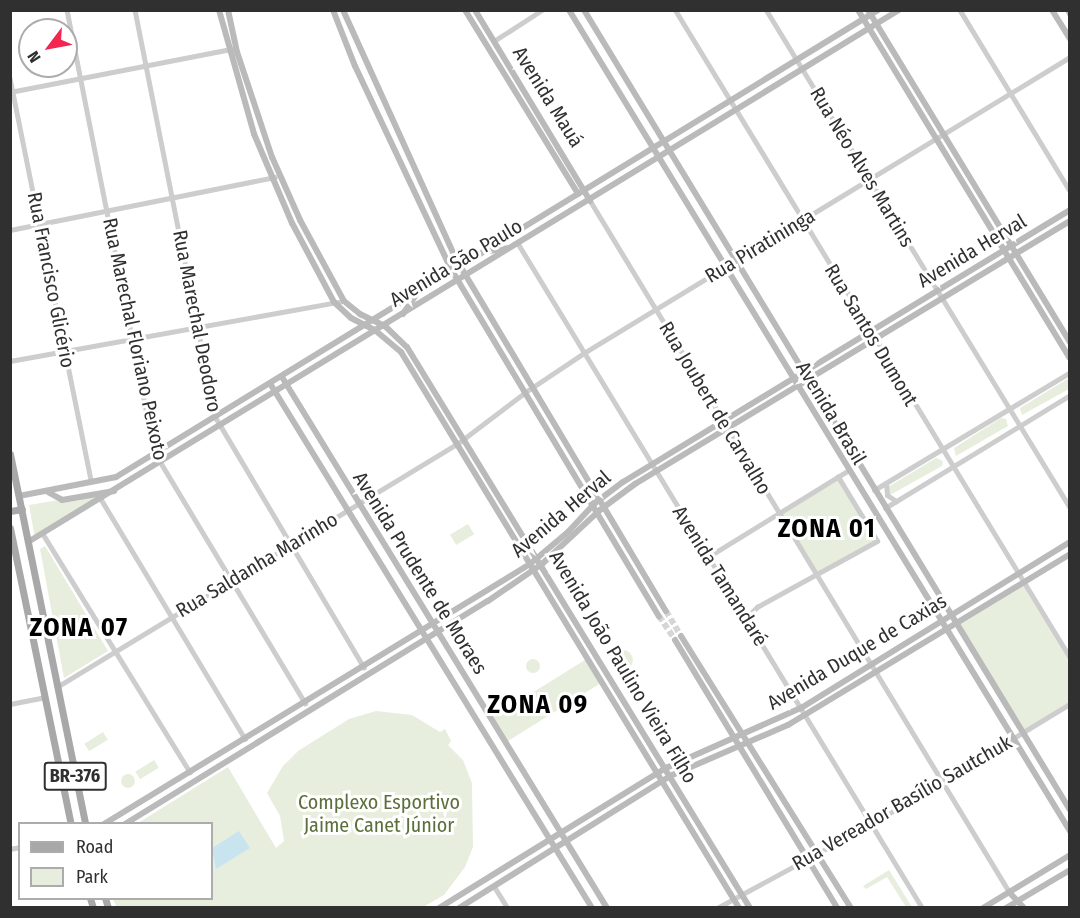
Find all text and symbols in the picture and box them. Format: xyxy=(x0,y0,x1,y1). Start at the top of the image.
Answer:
north arrow xyxy=(18,18,78,78)
street label: Avenida Mauá xyxy=(508,42,588,152)
text: N xyxy=(23,48,45,66)
street label: Rua Néo Alves Martins xyxy=(805,83,919,251)
street label: Rua Francisco Glicério xyxy=(22,190,80,370)
street label: Rua Piratininga xyxy=(701,204,819,288)
street label: Avenida Herval xyxy=(913,209,1031,293)
street label: Avenida São Paulo xyxy=(385,214,527,312)
street label: Rua Marechal Floriano Peixoto xyxy=(98,216,172,462)
street label: Rua Marechal Deodoro xyxy=(168,228,226,414)
street label: Rua Santos Dumont xyxy=(819,260,923,410)
street label: Rua Joubert de Carvalho xyxy=(654,317,776,499)
street label: Avenida Brasil xyxy=(791,357,871,469)
street label: Avenida Herval xyxy=(506,465,616,563)
street label: Avenida Prudente de Moraes xyxy=(348,467,492,679)
street label: Avenida Tamandaré xyxy=(667,502,773,650)
street label: Rua Saldanha Marinho xyxy=(172,507,342,623)
district label: ZONA 01 xyxy=(778,513,876,545)
street label: Avenida João Paulino Vieira Filho xyxy=(544,546,702,788)
street label: Avenida Duque de Caxias xyxy=(763,589,951,715)
district label: ZONA 07 xyxy=(30,612,128,644)
district label: ZONA 09 xyxy=(487,689,589,721)
street label: Rua Vereador Basílio Sautchuk xyxy=(788,730,1016,876)
road number: BR-376 xyxy=(44,761,106,791)
park label: Complexo Esportivo Jaime Canet Júnior xyxy=(298,791,460,838)
legend xyxy=(18,822,213,900)
text: Road xyxy=(76,836,113,858)
text: Park xyxy=(76,866,108,888)

